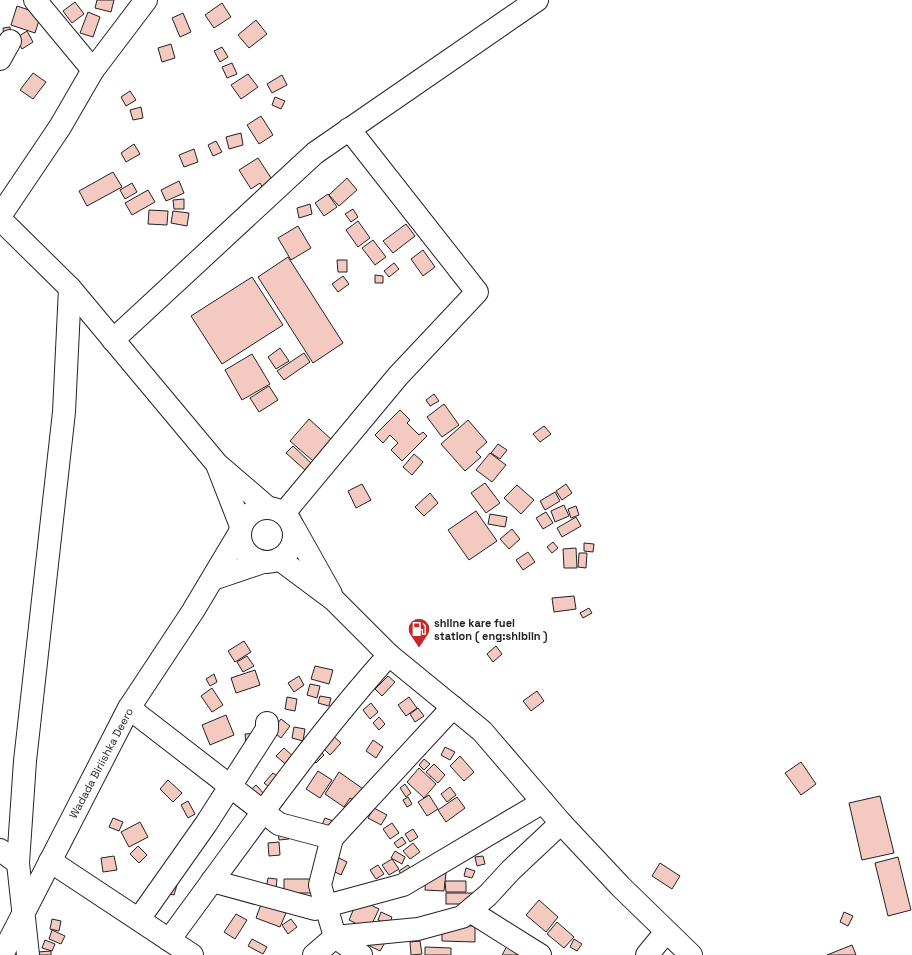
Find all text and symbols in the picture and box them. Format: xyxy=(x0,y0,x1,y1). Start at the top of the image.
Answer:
fuel station icon: shiine kare fuel station ( eng:shibiin ) xyxy=(406,616,432,649)
place label: shiine kare fuel station ( eng:shibiin ) xyxy=(434,616,548,644)
street label: Wadada Biriishka Deero xyxy=(66,705,136,821)

